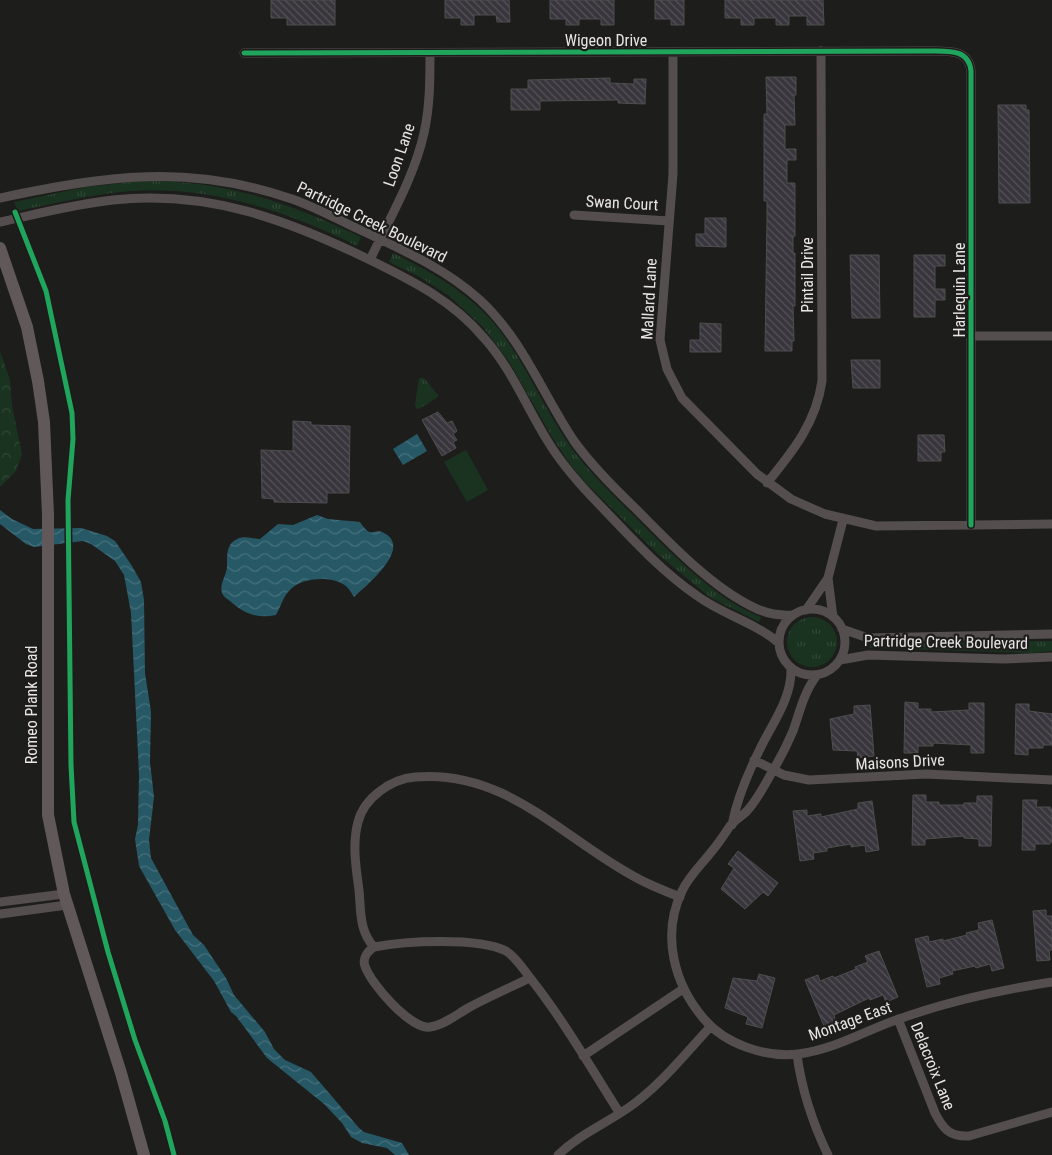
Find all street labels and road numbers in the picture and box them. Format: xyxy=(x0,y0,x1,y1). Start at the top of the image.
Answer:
street label: Wigeon Drive xyxy=(565,31,647,50)
street label: Loon Lane xyxy=(379,121,419,189)
street label: Partridge Creek Boulevard xyxy=(294,177,450,267)
street label: Swan Court xyxy=(585,192,659,214)
street label: Pintail Drive xyxy=(798,237,817,313)
street label: Harlequin Lane xyxy=(950,243,969,338)
street label: Mallard Lane xyxy=(637,258,661,340)
street label: Partridge Creek Boulevard xyxy=(864,631,1028,653)
street label: Romeo Plank Road xyxy=(22,646,41,764)
street label: Maisons Drive xyxy=(855,750,945,774)
street label: Montage East xyxy=(806,997,894,1045)
street label: Delacroix Lane xyxy=(907,1019,959,1113)

